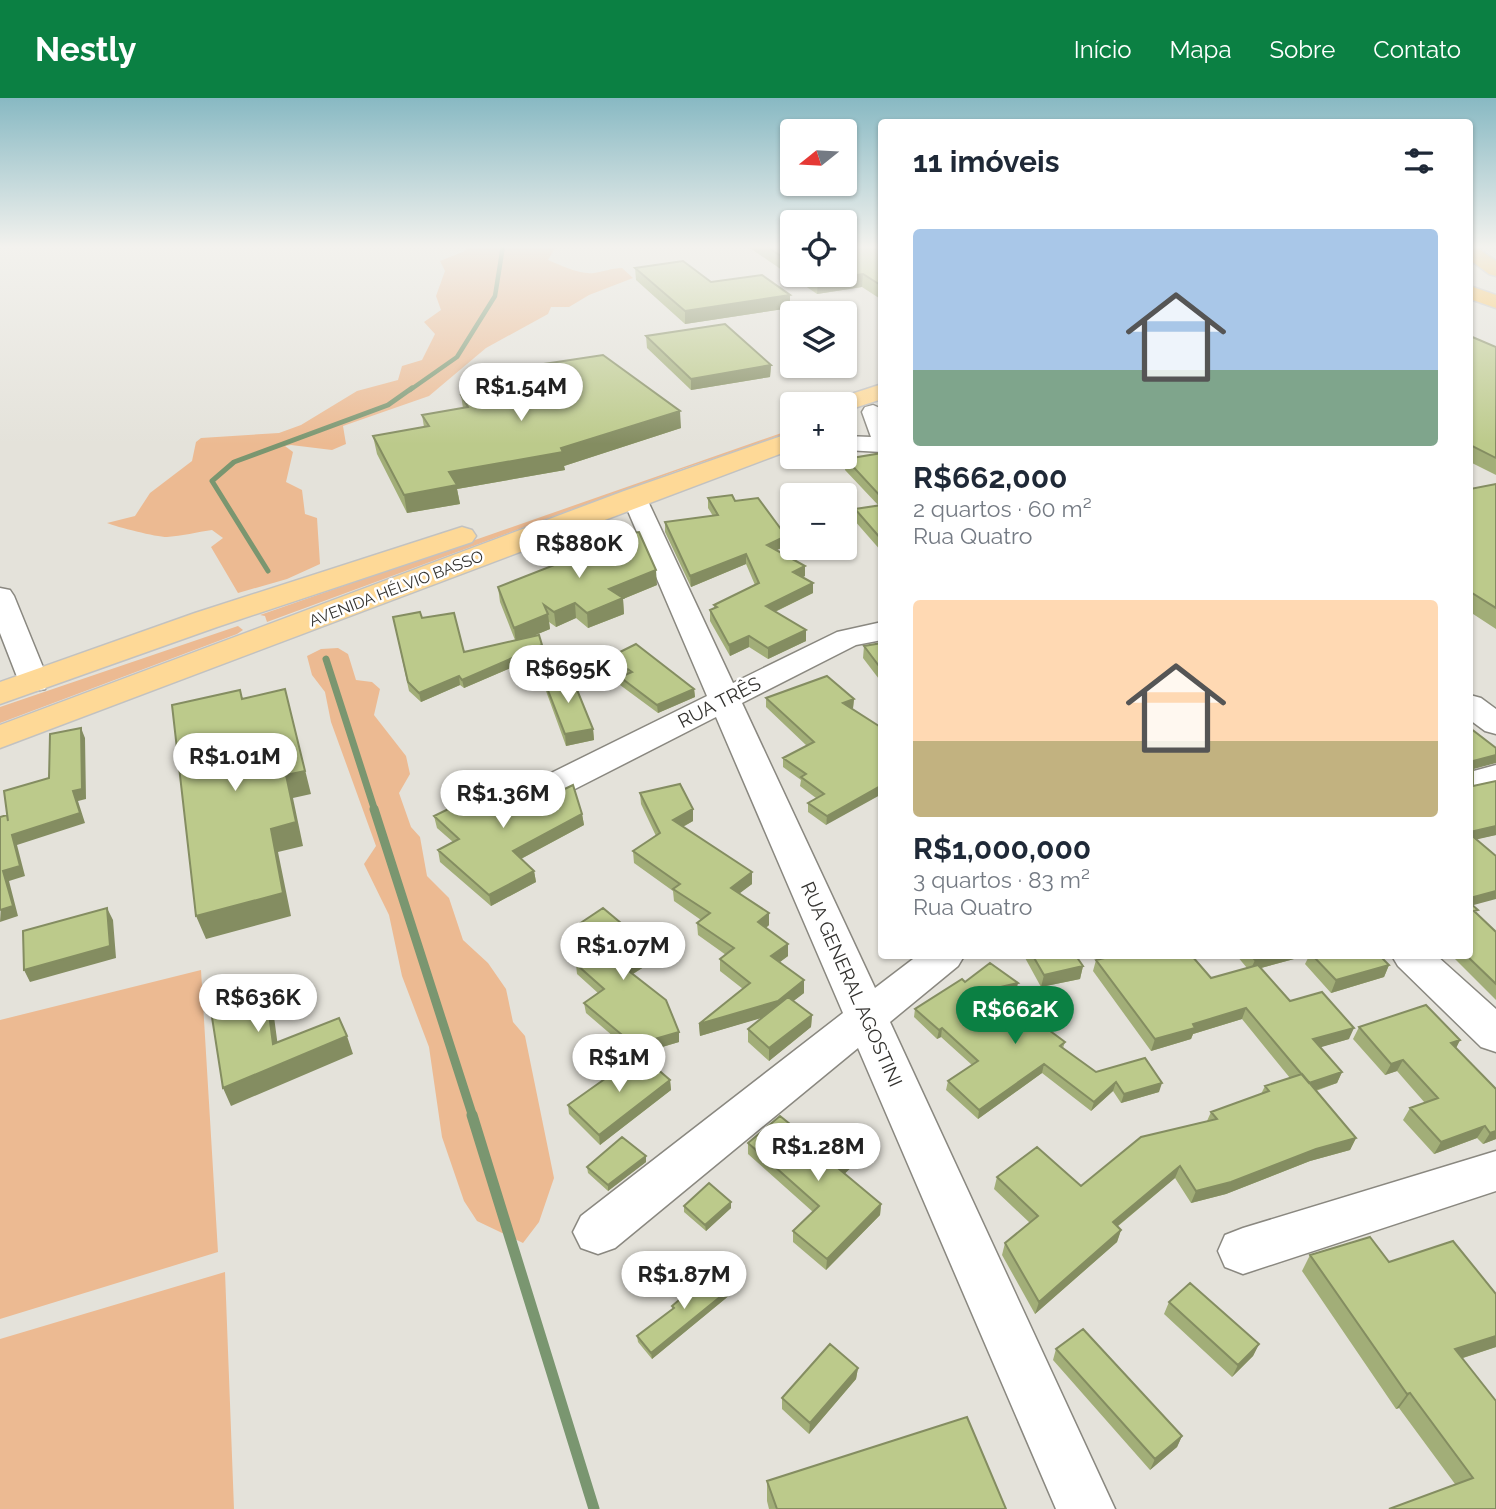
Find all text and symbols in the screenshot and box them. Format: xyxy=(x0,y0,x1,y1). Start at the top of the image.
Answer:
text: Nestly xyxy=(35,30,136,69)
text: Início xyxy=(1074,35,1132,64)
text: Mapa xyxy=(1170,35,1231,64)
text: Sobre xyxy=(1269,35,1335,64)
text: Contato xyxy=(1373,35,1461,64)
north arrow xyxy=(780,119,858,196)
map controls xyxy=(780,119,857,560)
icon: filters xyxy=(1400,142,1438,180)
text: 11 imóveis xyxy=(913,144,1059,179)
button: locate xyxy=(780,210,857,287)
icon: home xyxy=(1113,274,1239,400)
button: layers xyxy=(780,301,857,378)
pin: R$1.54M xyxy=(456,364,586,423)
text: R$1.54M xyxy=(475,372,567,399)
button: + xyxy=(780,392,857,469)
text: R$662,000 xyxy=(913,460,1068,495)
button: − xyxy=(780,483,857,560)
text: 2 quartos · 60 m² xyxy=(913,495,1092,522)
pin: R$880K xyxy=(522,520,636,580)
text: Rua Quatro xyxy=(913,522,1032,549)
text: R$880K xyxy=(535,529,623,556)
street label: AVENIDA HÉLVIO BASSO xyxy=(306,546,486,630)
icon: home xyxy=(1113,645,1239,771)
pin: R$695K xyxy=(511,646,625,705)
text: R$695K xyxy=(525,654,611,681)
street label: RUA TRÊS xyxy=(674,672,764,732)
pin: R$1.01M xyxy=(170,734,300,793)
text: R$1.01M xyxy=(189,742,281,769)
pin: R$1.36M xyxy=(438,770,568,830)
text: R$1.36M xyxy=(456,779,550,806)
text: R$1,000,000 xyxy=(913,831,1091,866)
text: 3 quartos · 83 m² xyxy=(913,866,1090,893)
street label: RUA GENERAL AGOSTINI xyxy=(797,878,907,1090)
text: Rua Quatro xyxy=(913,893,1032,920)
pin: R$1.07M xyxy=(558,922,688,982)
text: R$1.07M xyxy=(576,931,670,958)
pin: R$636K xyxy=(201,974,315,1034)
text: R$636K xyxy=(215,983,301,1010)
pin: R$662K xyxy=(958,986,1072,1046)
text: R$662K xyxy=(972,995,1058,1022)
pin: R$1M xyxy=(578,1034,660,1094)
text: R$1M xyxy=(588,1043,650,1070)
pin: R$1.28M xyxy=(753,1124,883,1183)
text: R$1.28M xyxy=(771,1132,865,1159)
pin: R$1.87M xyxy=(619,1252,749,1311)
text: R$1.87M xyxy=(637,1260,731,1287)

